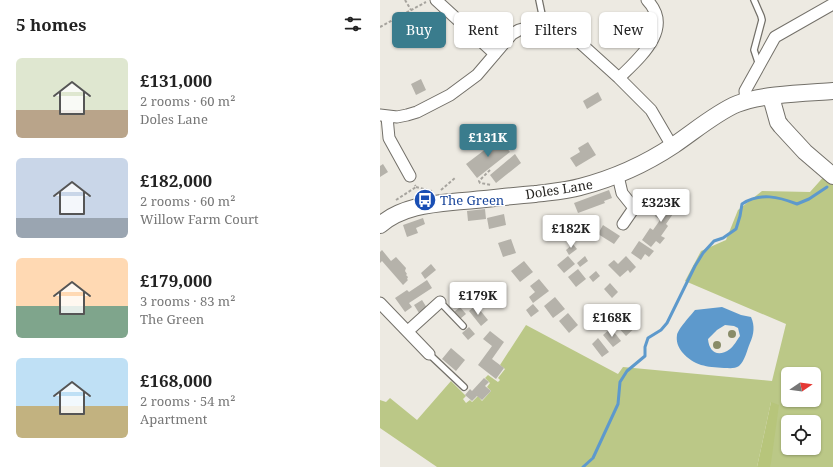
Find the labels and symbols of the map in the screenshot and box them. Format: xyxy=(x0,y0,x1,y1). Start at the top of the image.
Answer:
pin: £131K xyxy=(460,124,516,158)
street label: Doles Lane xyxy=(524,175,594,203)
bus stop icon: The Green xyxy=(412,187,438,213)
pin: £323K xyxy=(633,189,689,223)
place label: The Green xyxy=(440,191,505,209)
pin: £182K xyxy=(543,215,599,249)
pin: £179K xyxy=(450,282,506,316)
pin: £168K xyxy=(584,304,640,338)
north arrow xyxy=(781,367,821,407)

